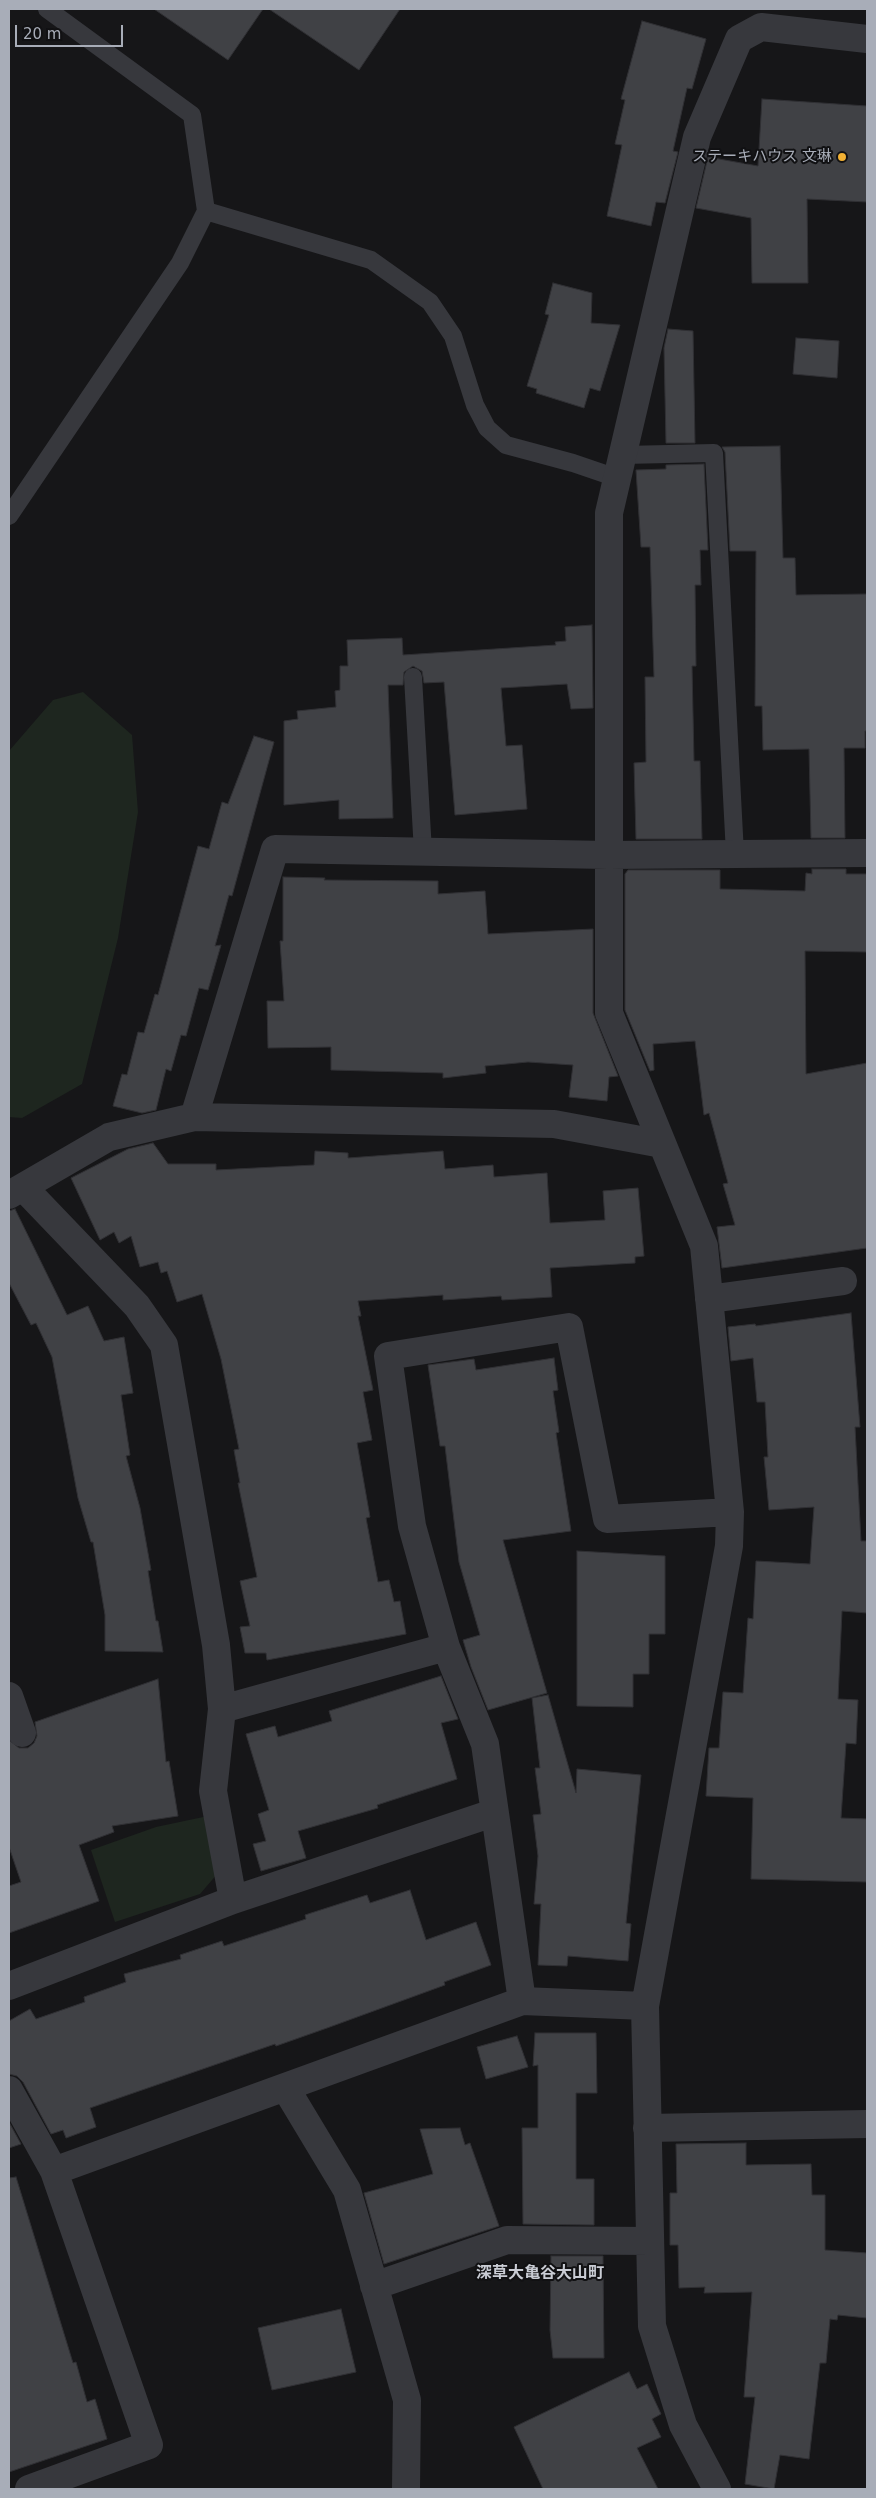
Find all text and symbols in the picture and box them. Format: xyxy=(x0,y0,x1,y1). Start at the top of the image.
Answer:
scale bar xyxy=(18,15,125,47)
text: 20 m xyxy=(23,25,61,43)
place label: ステーキハウス 文琳 xyxy=(692,148,832,166)
marker: ステーキハウス 文琳 xyxy=(836,151,848,163)
district label: 深草大亀谷大山町 xyxy=(476,2264,604,2284)

